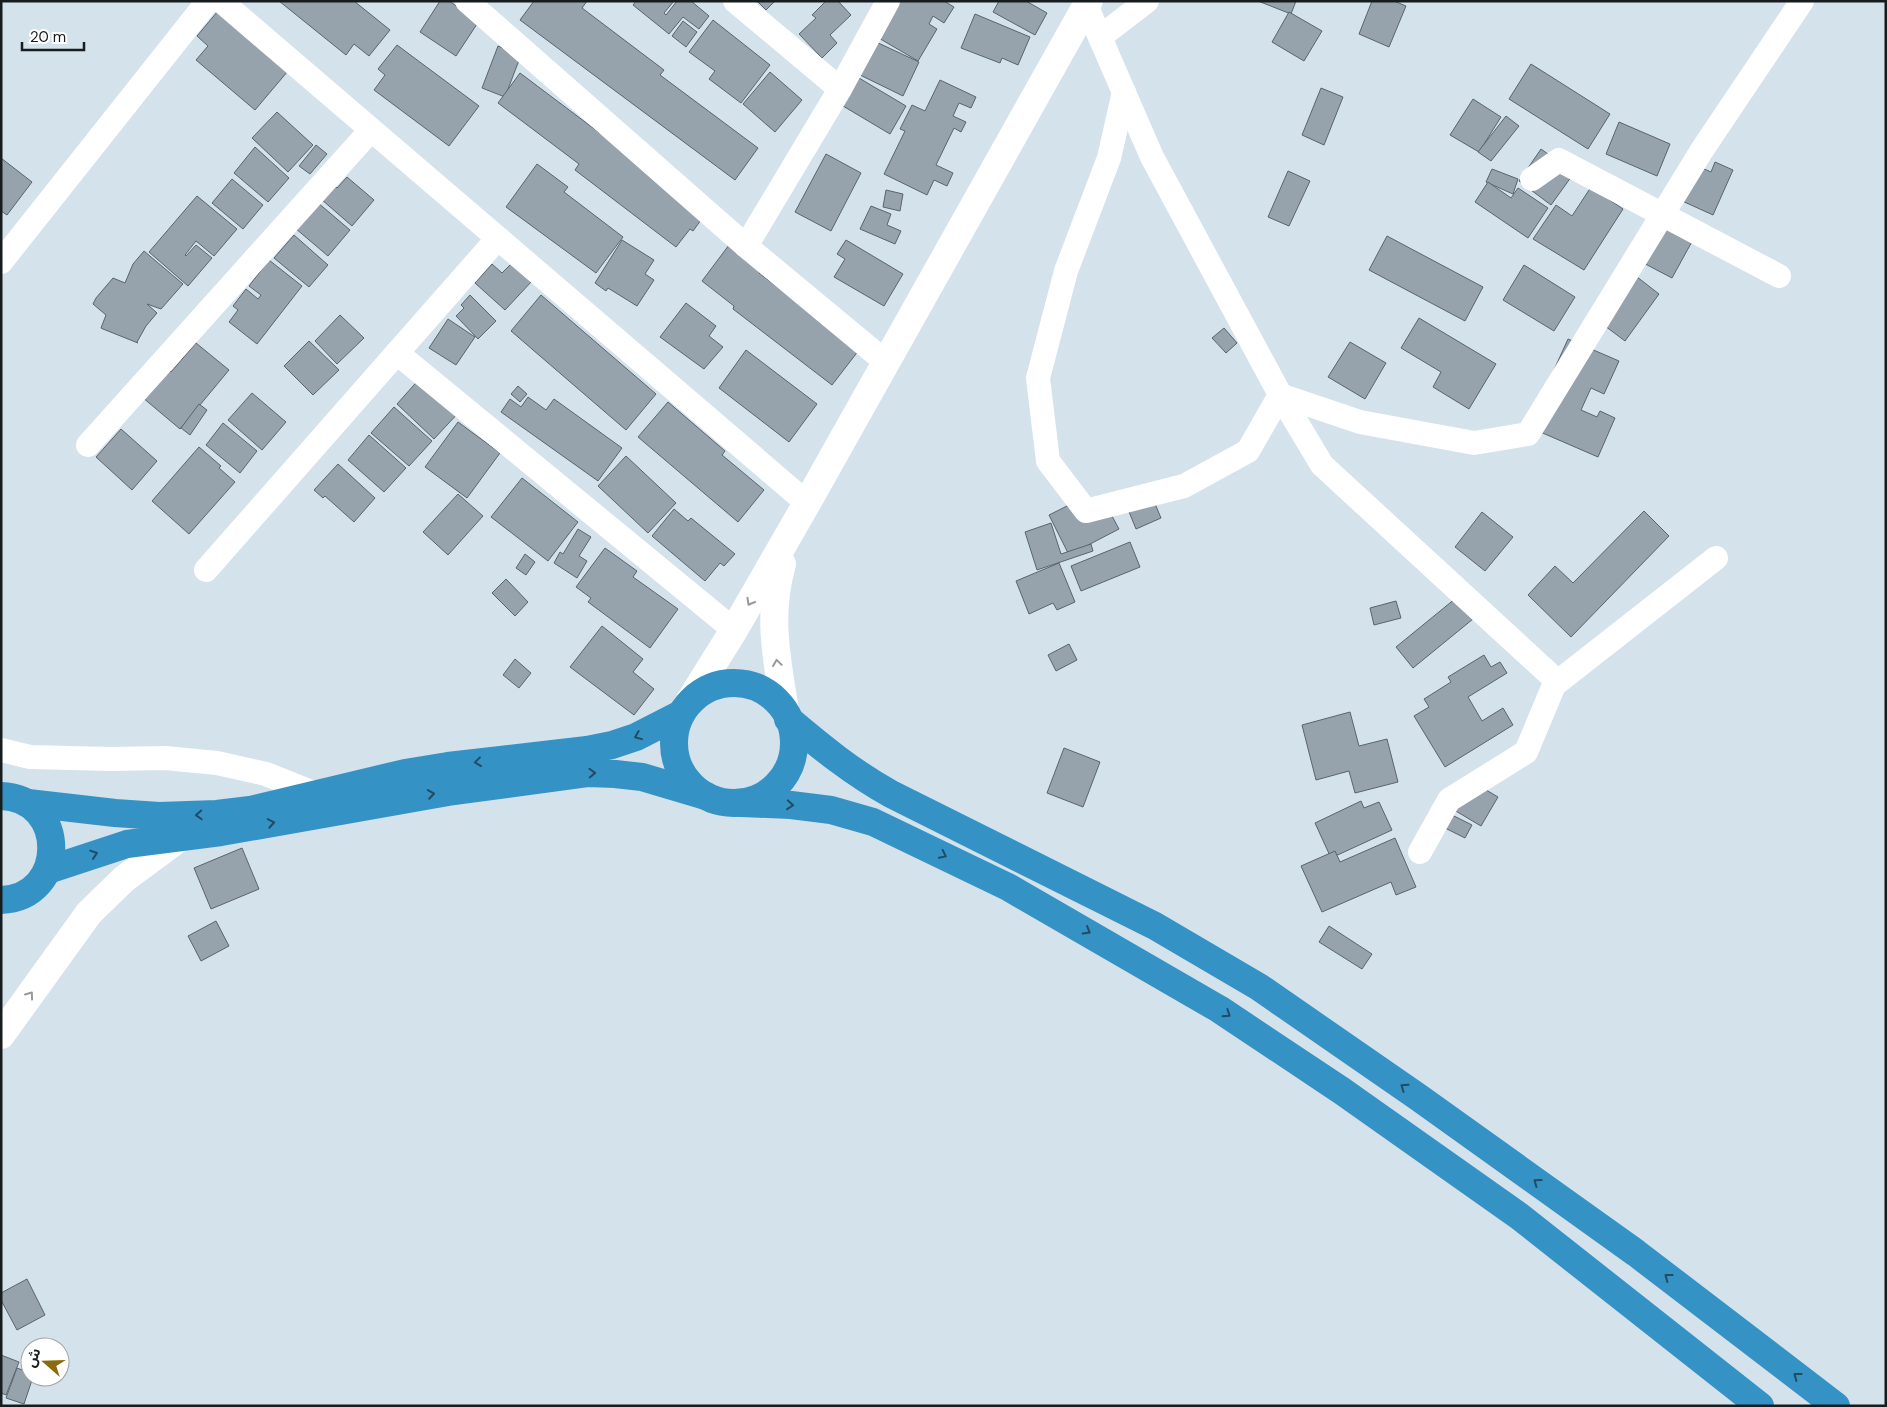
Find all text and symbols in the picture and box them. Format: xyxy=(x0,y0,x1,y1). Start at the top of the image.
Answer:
scale bar xyxy=(22,20,85,52)
text: 20 m xyxy=(30,27,66,47)
one-way arrow xyxy=(747,596,757,605)
one-way arrow xyxy=(773,658,783,667)
one-way arrow xyxy=(634,730,643,740)
one-way arrow xyxy=(474,756,482,767)
one-way arrow xyxy=(588,768,596,779)
one-way arrow xyxy=(427,790,435,800)
one-way arrow xyxy=(786,799,794,810)
one-way arrow xyxy=(194,809,202,820)
one-way arrow xyxy=(267,819,275,829)
one-way arrow xyxy=(938,849,947,860)
one-way arrow xyxy=(89,850,98,860)
one-way arrow xyxy=(1081,925,1090,935)
one-way arrow xyxy=(24,992,33,1001)
one-way arrow xyxy=(1221,1008,1230,1017)
one-way arrow xyxy=(1400,1084,1410,1093)
one-way arrow xyxy=(1533,1178,1542,1188)
one-way arrow xyxy=(1665,1275,1674,1283)
north arrow xyxy=(20,1337,70,1387)
text: ش xyxy=(21,1345,45,1370)
one-way arrow xyxy=(1793,1373,1803,1382)

